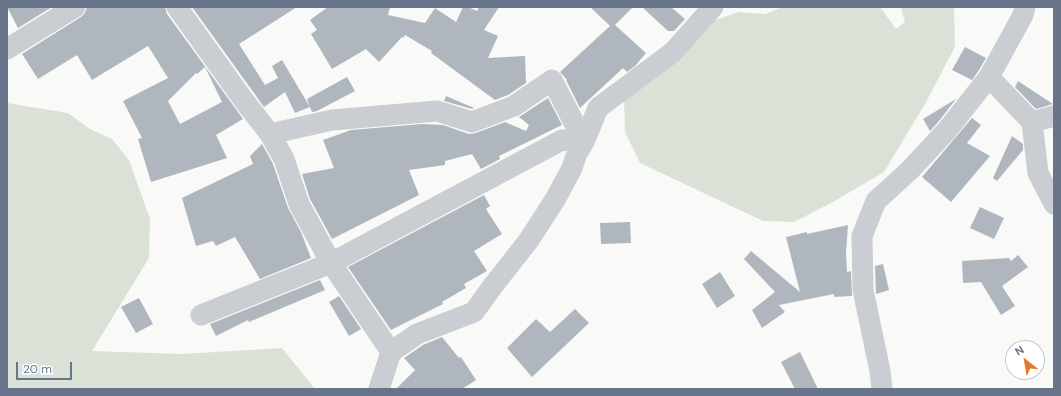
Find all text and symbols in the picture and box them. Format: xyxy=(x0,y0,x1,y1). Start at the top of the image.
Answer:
north arrow xyxy=(1005,340,1045,380)
text: N xyxy=(1012,343,1026,359)
scale bar xyxy=(18,354,74,380)
text: 20 m xyxy=(23,361,52,377)

